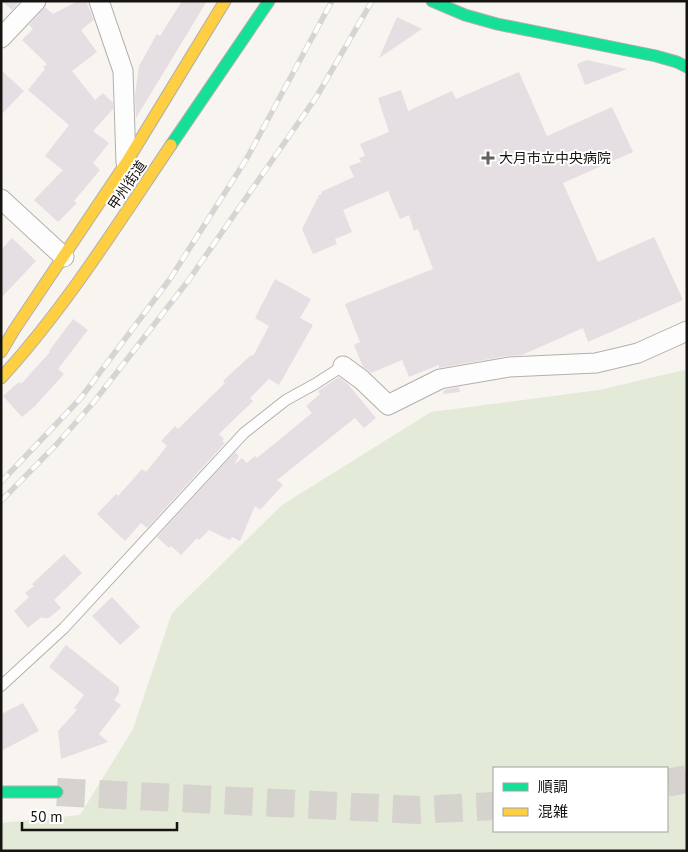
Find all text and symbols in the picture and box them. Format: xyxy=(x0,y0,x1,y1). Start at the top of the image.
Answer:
place label: 大月市立中央病院 xyxy=(499,149,611,167)
marker: 大月市立中央病院 xyxy=(481,151,495,165)
street label: 甲州街道 xyxy=(104,157,150,213)
legend xyxy=(493,767,668,832)
text: 順調 xyxy=(538,777,568,796)
scale bar xyxy=(22,800,178,832)
text: 混雑 xyxy=(538,802,568,821)
text: 50 m xyxy=(30,807,63,826)

